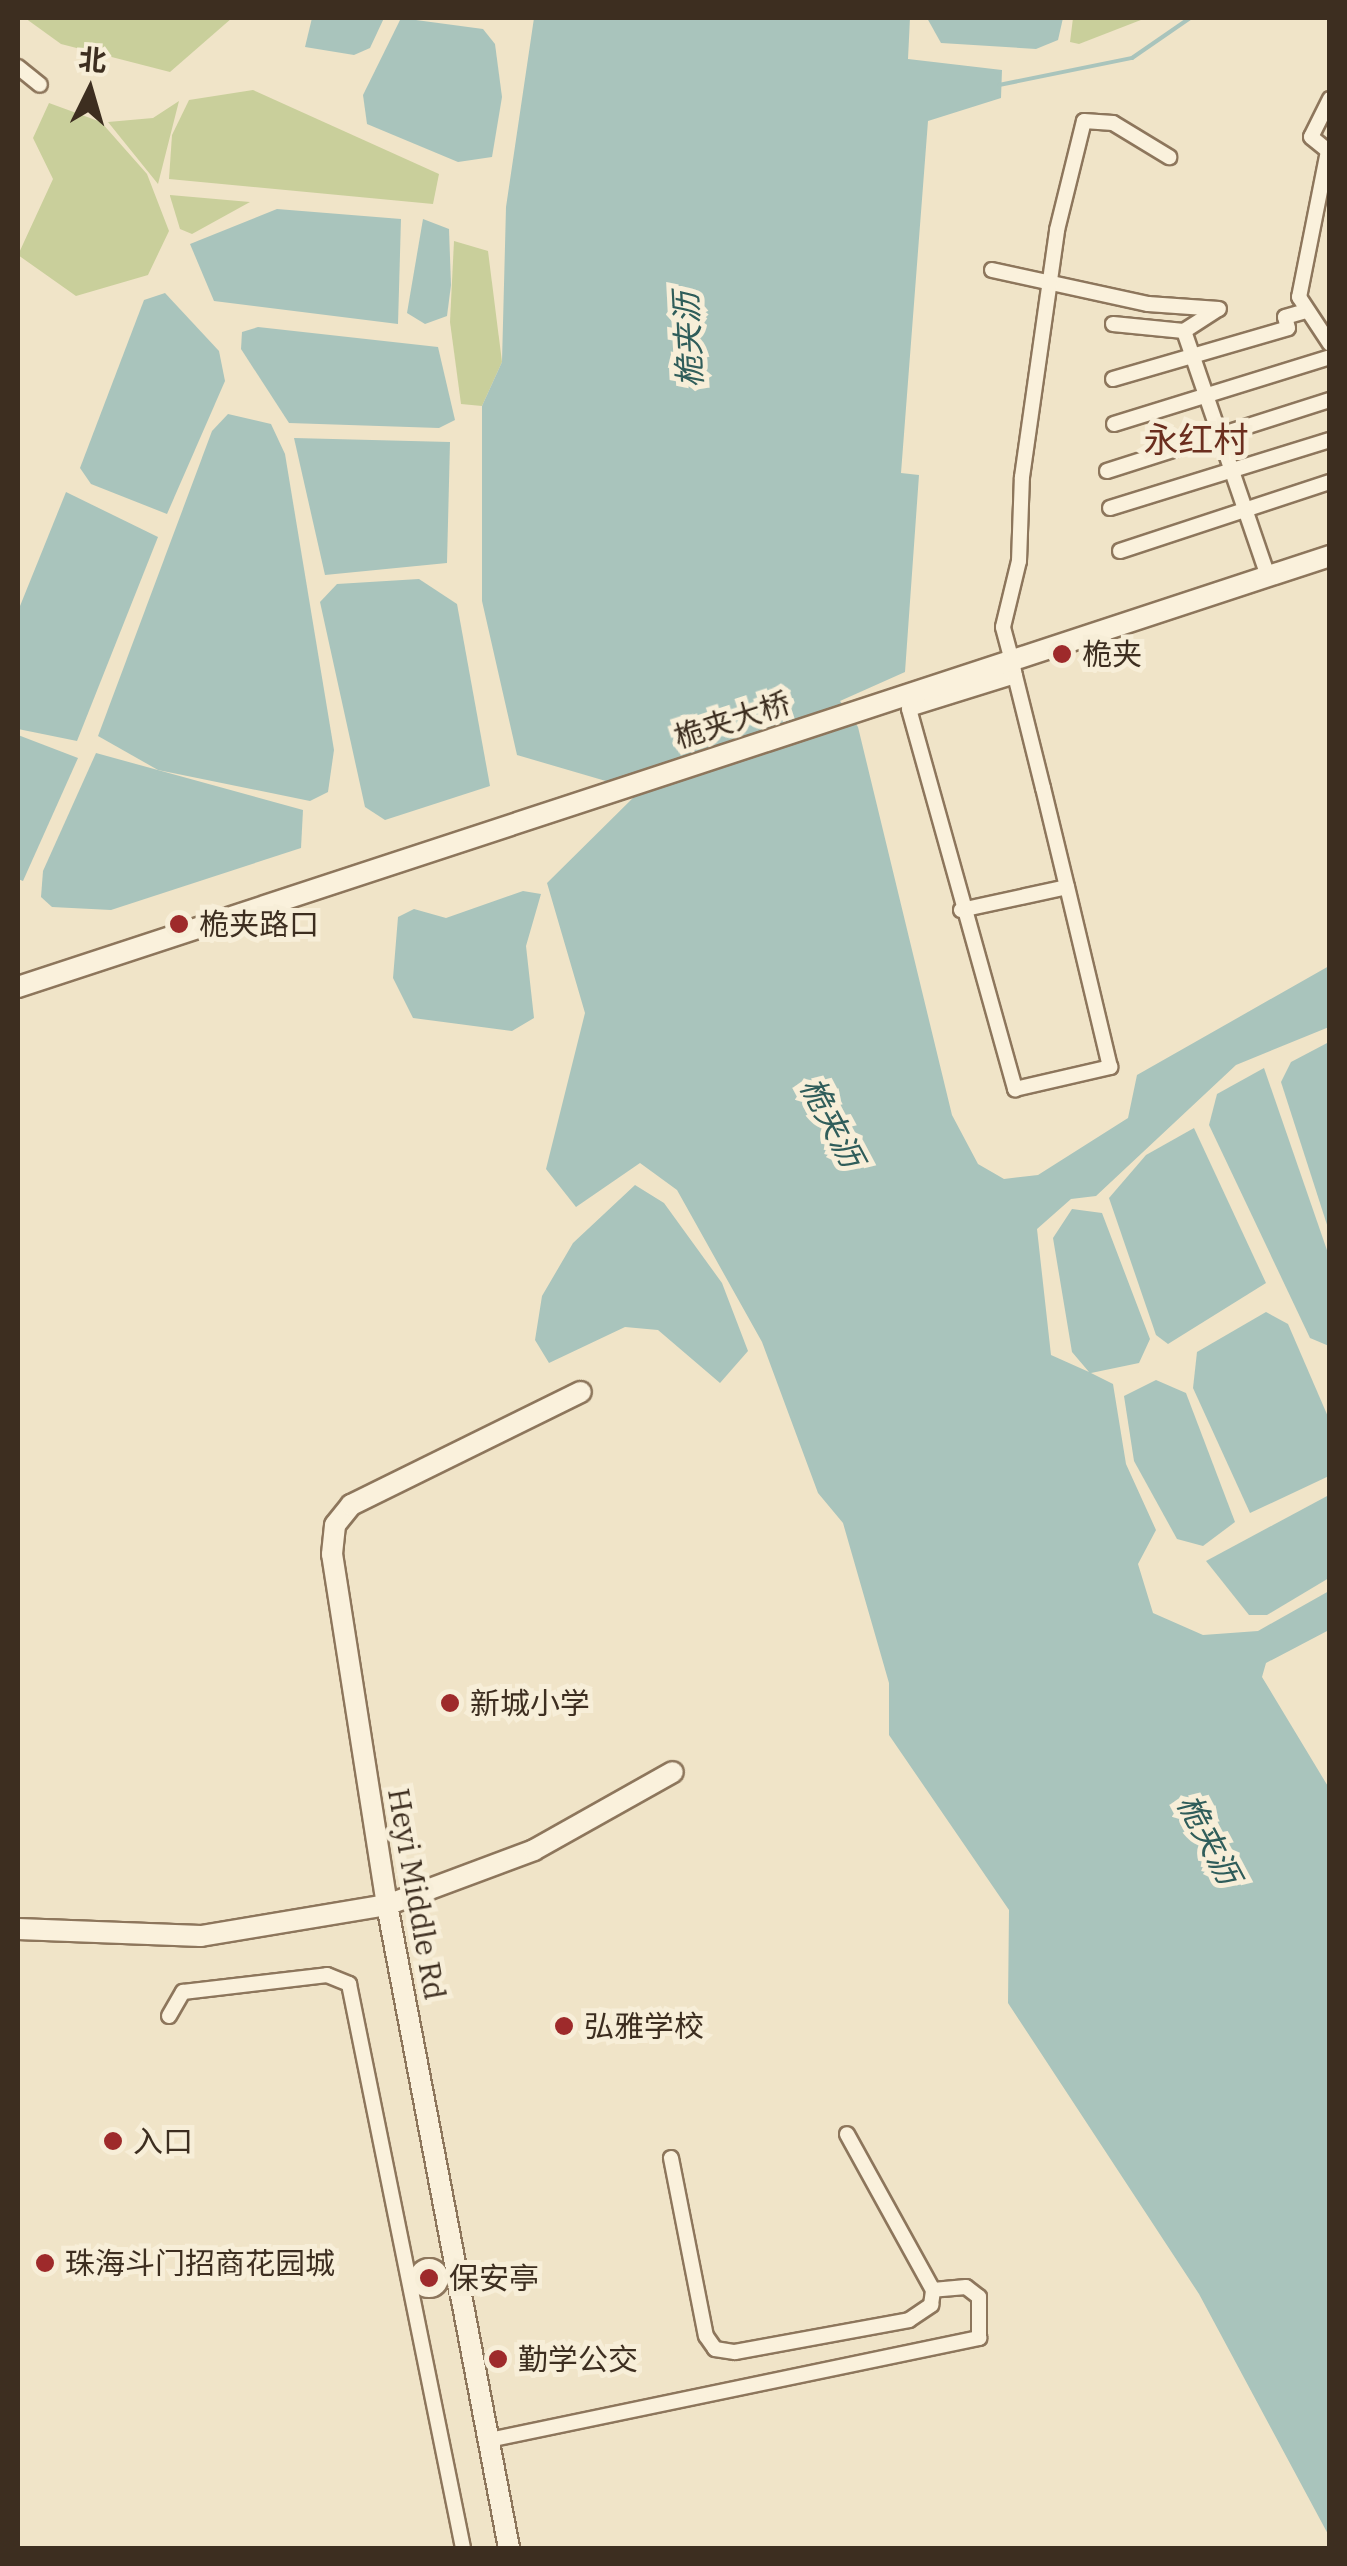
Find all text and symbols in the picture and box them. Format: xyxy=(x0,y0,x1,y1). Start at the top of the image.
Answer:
north arrow xyxy=(40,40,140,140)
text: 北 xyxy=(77,40,108,79)
water label: 桅夹沥 xyxy=(666,291,710,389)
district label: 永红村 xyxy=(1144,418,1248,460)
place label: 桅夹 xyxy=(1082,636,1142,672)
marker: 桅夹 xyxy=(1051,643,1073,665)
street label: 桅夹大桥 xyxy=(669,684,795,756)
place label: 桅夹路口 xyxy=(199,906,319,942)
marker: 桅夹路口 xyxy=(168,913,190,935)
water label: 桅夹沥 xyxy=(793,1071,871,1173)
place label: 新城小学 xyxy=(470,1685,590,1721)
marker: 新城小学 xyxy=(439,1692,461,1714)
street label: Heyi Middle Rd xyxy=(381,1785,453,2003)
water label: 桅夹沥 xyxy=(1170,1788,1248,1890)
place label: 弘雅学校 xyxy=(584,2008,704,2044)
marker: 弘雅学校 xyxy=(553,2015,575,2037)
place label: 入口 xyxy=(133,2123,193,2159)
marker: 入口 xyxy=(102,2130,124,2152)
place label: 珠海斗门招商花园城 xyxy=(65,2245,335,2281)
marker: 珠海斗门招商花园城 xyxy=(34,2252,56,2274)
place label: 保安亭 xyxy=(449,2260,539,2296)
marker: 保安亭 xyxy=(418,2267,440,2289)
place label: 勤学公交 xyxy=(518,2341,638,2377)
marker: 勤学公交 xyxy=(487,2348,509,2370)

